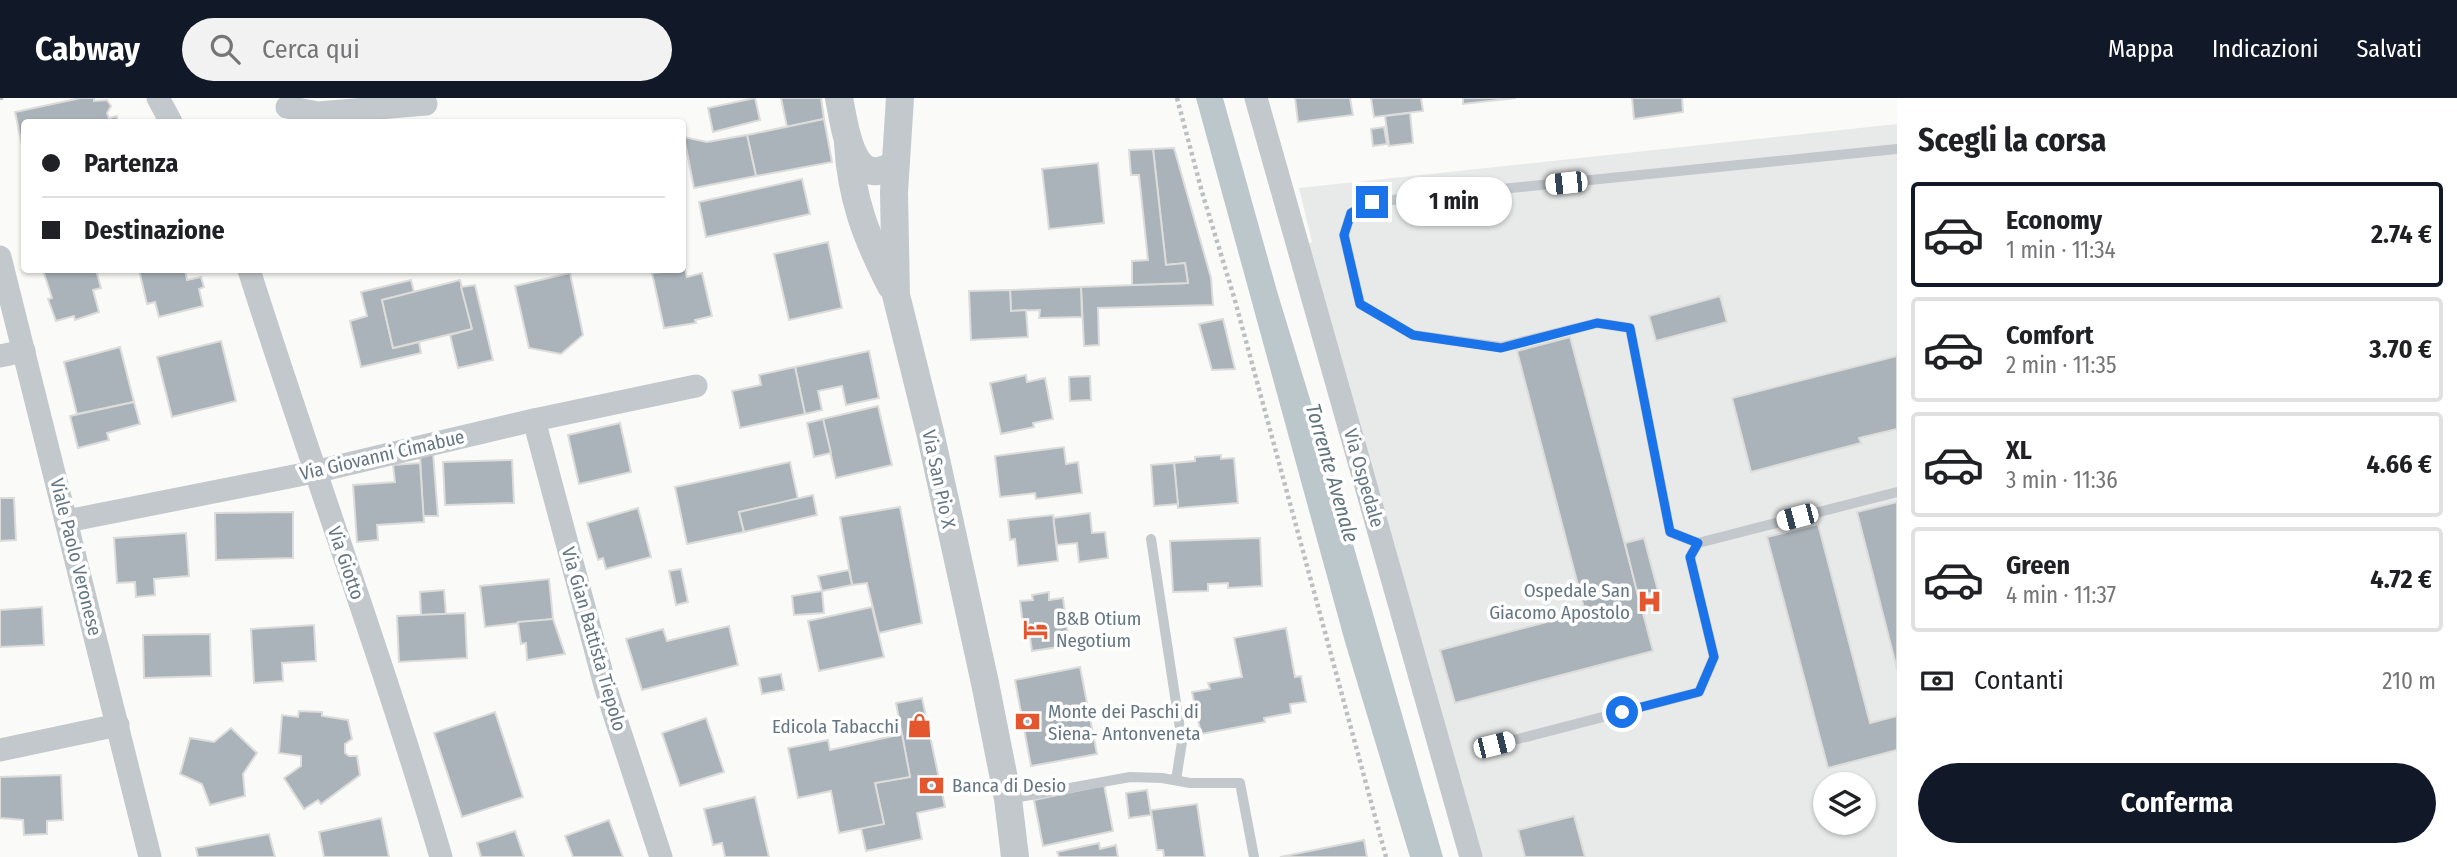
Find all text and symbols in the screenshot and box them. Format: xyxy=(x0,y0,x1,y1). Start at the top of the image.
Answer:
search box xyxy=(182,18,672,81)
text: Cabway xyxy=(35,29,140,69)
icon: search xyxy=(206,30,244,68)
text: Cerca qui xyxy=(262,34,360,65)
text: Mappa xyxy=(2108,35,2174,63)
text: Indicazioni xyxy=(2212,35,2318,63)
text: Salvati xyxy=(2356,35,2422,63)
text: Scegli la corsa xyxy=(1918,121,2106,159)
text: Partenza xyxy=(84,148,178,179)
car xyxy=(1545,170,1588,196)
callout: 1 min xyxy=(1396,178,1512,226)
route end xyxy=(1356,186,1388,218)
text: 1 min xyxy=(1429,187,1479,215)
icon: car xyxy=(1922,203,1985,266)
text: Economy xyxy=(2006,205,2102,236)
text: Destinazione xyxy=(84,215,225,246)
text: 2.74 € xyxy=(2371,219,2432,250)
text: 1 min · 11:34 xyxy=(2006,236,2116,264)
icon: car xyxy=(1922,318,1985,381)
text: Comfort xyxy=(2006,320,2094,351)
text: 3.70 € xyxy=(2369,334,2432,365)
text: 2 min · 11:35 xyxy=(2006,351,2116,379)
water label: Torrente Avenale xyxy=(1300,401,1364,545)
street label: Via Giovanni Cimabue xyxy=(297,425,467,485)
street label: Via Ospedale xyxy=(1339,426,1389,530)
street label: Via San Pio X xyxy=(917,428,961,531)
icon: car xyxy=(1922,433,1985,496)
text: XL xyxy=(2006,435,2032,466)
text: 4.66 € xyxy=(2366,449,2432,480)
text: 3 min · 11:36 xyxy=(2006,466,2118,494)
street label: Viale Paolo Veronese xyxy=(45,476,107,638)
car xyxy=(1774,501,1821,533)
street label: Via Giotto xyxy=(323,523,369,603)
street label: Via Gian Battista Tiepolo xyxy=(557,544,631,734)
icon: car xyxy=(1922,548,1985,611)
text: Green xyxy=(2006,550,2070,581)
text: 4.72 € xyxy=(2370,564,2432,595)
place label: Ospedale San Giacomo Apostolo xyxy=(1489,579,1630,624)
text: 4 min · 11:37 xyxy=(2006,581,2116,609)
hospital icon: Ospedale San Giacomo Apostolo xyxy=(1636,587,1664,615)
place label: B&B Otium Negotium xyxy=(1056,607,1141,652)
hotel icon: B&B Otium Negotium xyxy=(1022,615,1050,643)
icon: cash xyxy=(1918,662,1956,700)
text: Contanti xyxy=(1974,665,2064,696)
text: 210 m xyxy=(2382,667,2436,695)
route start xyxy=(1606,696,1638,728)
place label: Monte dei Paschi di Siena- Antonveneta xyxy=(1048,700,1201,745)
bank icon: Monte dei Paschi di Siena- Antonveneta xyxy=(1014,708,1042,736)
shop icon: Edicola Tabacchi xyxy=(905,712,933,740)
place label: Edicola Tabacchi xyxy=(772,715,899,738)
car xyxy=(1472,730,1517,760)
button: Conferma xyxy=(1918,763,2436,843)
bank icon: Banca di Desio xyxy=(918,771,946,799)
map controls xyxy=(1813,772,1876,835)
button: layers xyxy=(1813,772,1876,835)
place label: Banca di Desio xyxy=(952,774,1066,797)

